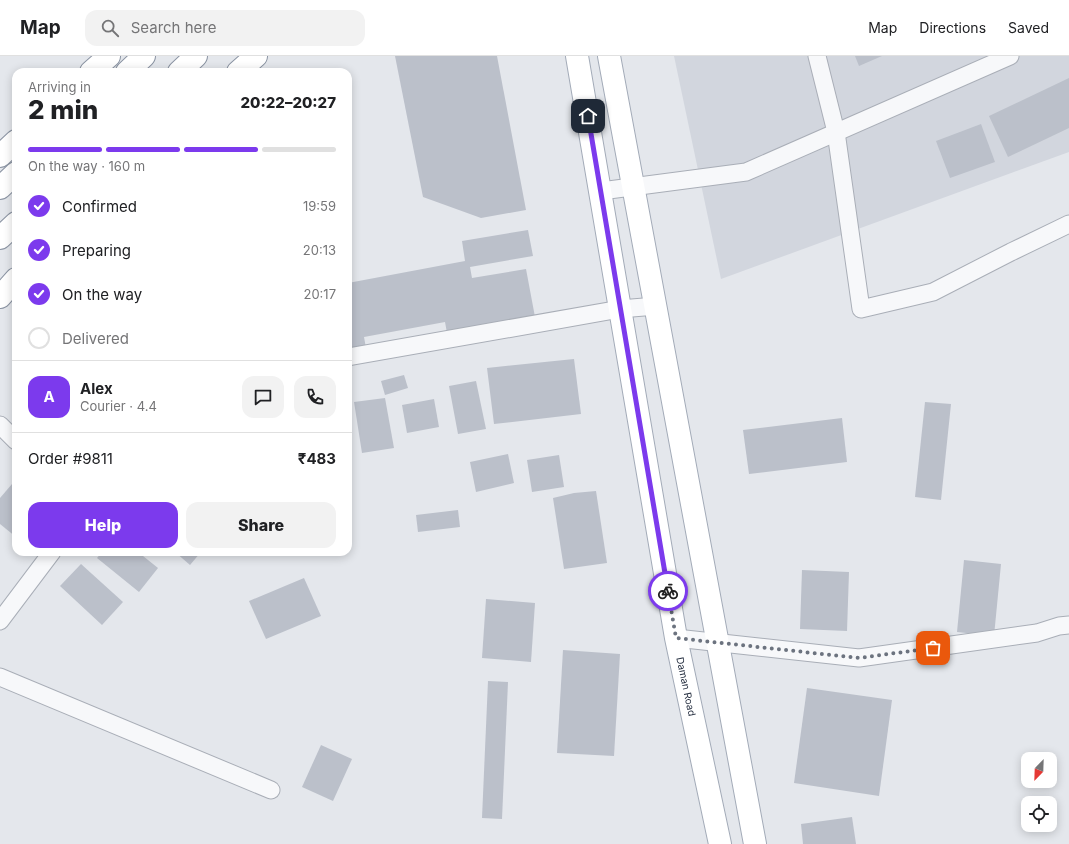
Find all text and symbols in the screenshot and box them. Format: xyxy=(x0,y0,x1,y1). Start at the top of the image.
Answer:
search box xyxy=(85,10,365,46)
text: Map xyxy=(20,16,61,39)
icon: search xyxy=(99,17,121,39)
text: Search here xyxy=(131,18,216,37)
text: Map xyxy=(868,19,897,36)
text: Directions xyxy=(919,19,986,36)
text: Saved xyxy=(1008,19,1049,36)
text: Arriving in xyxy=(28,79,91,95)
text: 20:22–20:27 xyxy=(241,93,336,112)
text: 2 min xyxy=(28,94,98,125)
pin xyxy=(571,99,605,133)
icon: home xyxy=(577,105,599,127)
text: On the way · 160 m xyxy=(28,158,145,174)
icon: check xyxy=(28,195,50,217)
text: Confirmed xyxy=(62,197,137,216)
text: 19:59 xyxy=(303,198,336,214)
icon: check xyxy=(28,239,50,261)
text: Preparing xyxy=(62,241,131,260)
text: 20:13 xyxy=(303,242,336,258)
icon: check xyxy=(28,283,50,305)
text: On the way xyxy=(62,285,142,304)
text: 20:17 xyxy=(303,286,336,302)
text: Delivered xyxy=(62,329,129,348)
button: chat xyxy=(242,376,284,418)
button: phone xyxy=(294,376,336,418)
text: Alex xyxy=(80,379,113,398)
text: A xyxy=(43,387,55,406)
text: Courier · 4.4 xyxy=(80,398,157,414)
text: Order #9811 xyxy=(28,449,113,468)
text: ₹483 xyxy=(298,449,336,468)
button: Help xyxy=(28,502,178,548)
button: Share xyxy=(186,502,336,548)
courier xyxy=(648,571,688,611)
icon: bike xyxy=(657,580,679,602)
pin xyxy=(916,631,950,665)
icon: bag xyxy=(922,637,944,659)
street label: Daman Road xyxy=(674,656,699,717)
north arrow xyxy=(1021,752,1057,788)
map controls xyxy=(1021,752,1057,832)
button: locate xyxy=(1021,796,1057,832)

